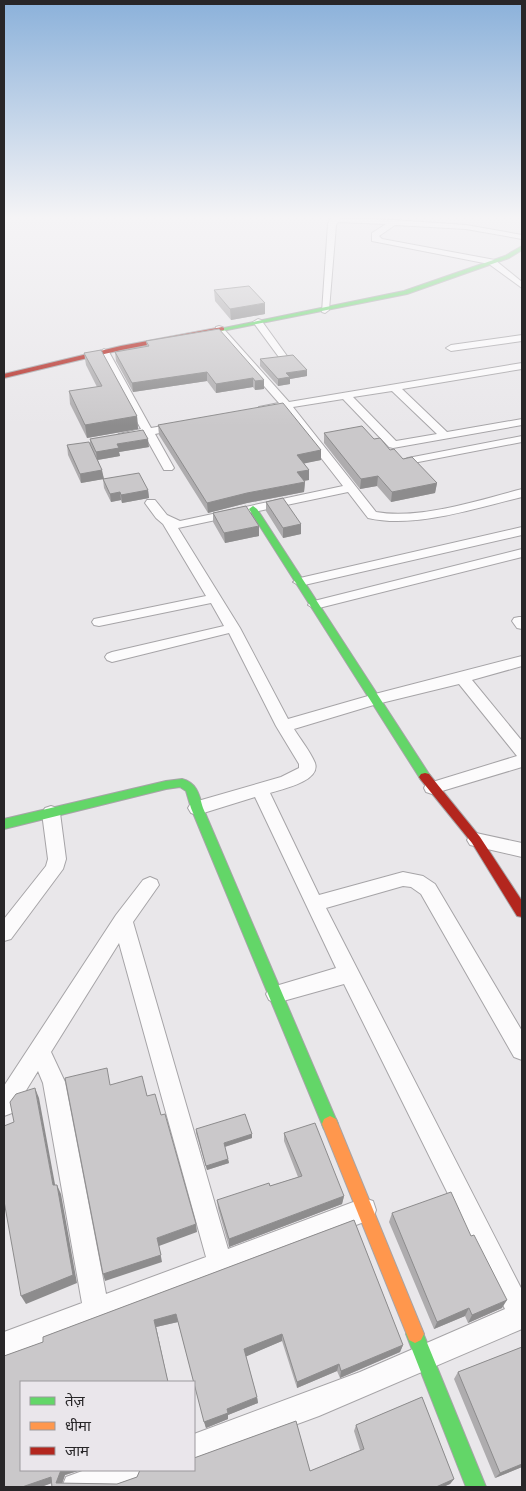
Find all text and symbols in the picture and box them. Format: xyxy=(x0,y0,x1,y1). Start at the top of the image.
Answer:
legend xyxy=(20,1381,195,1471)
text: तेज़ xyxy=(65,1392,86,1410)
text: धीमा xyxy=(65,1417,92,1435)
text: जाम xyxy=(65,1442,90,1460)

